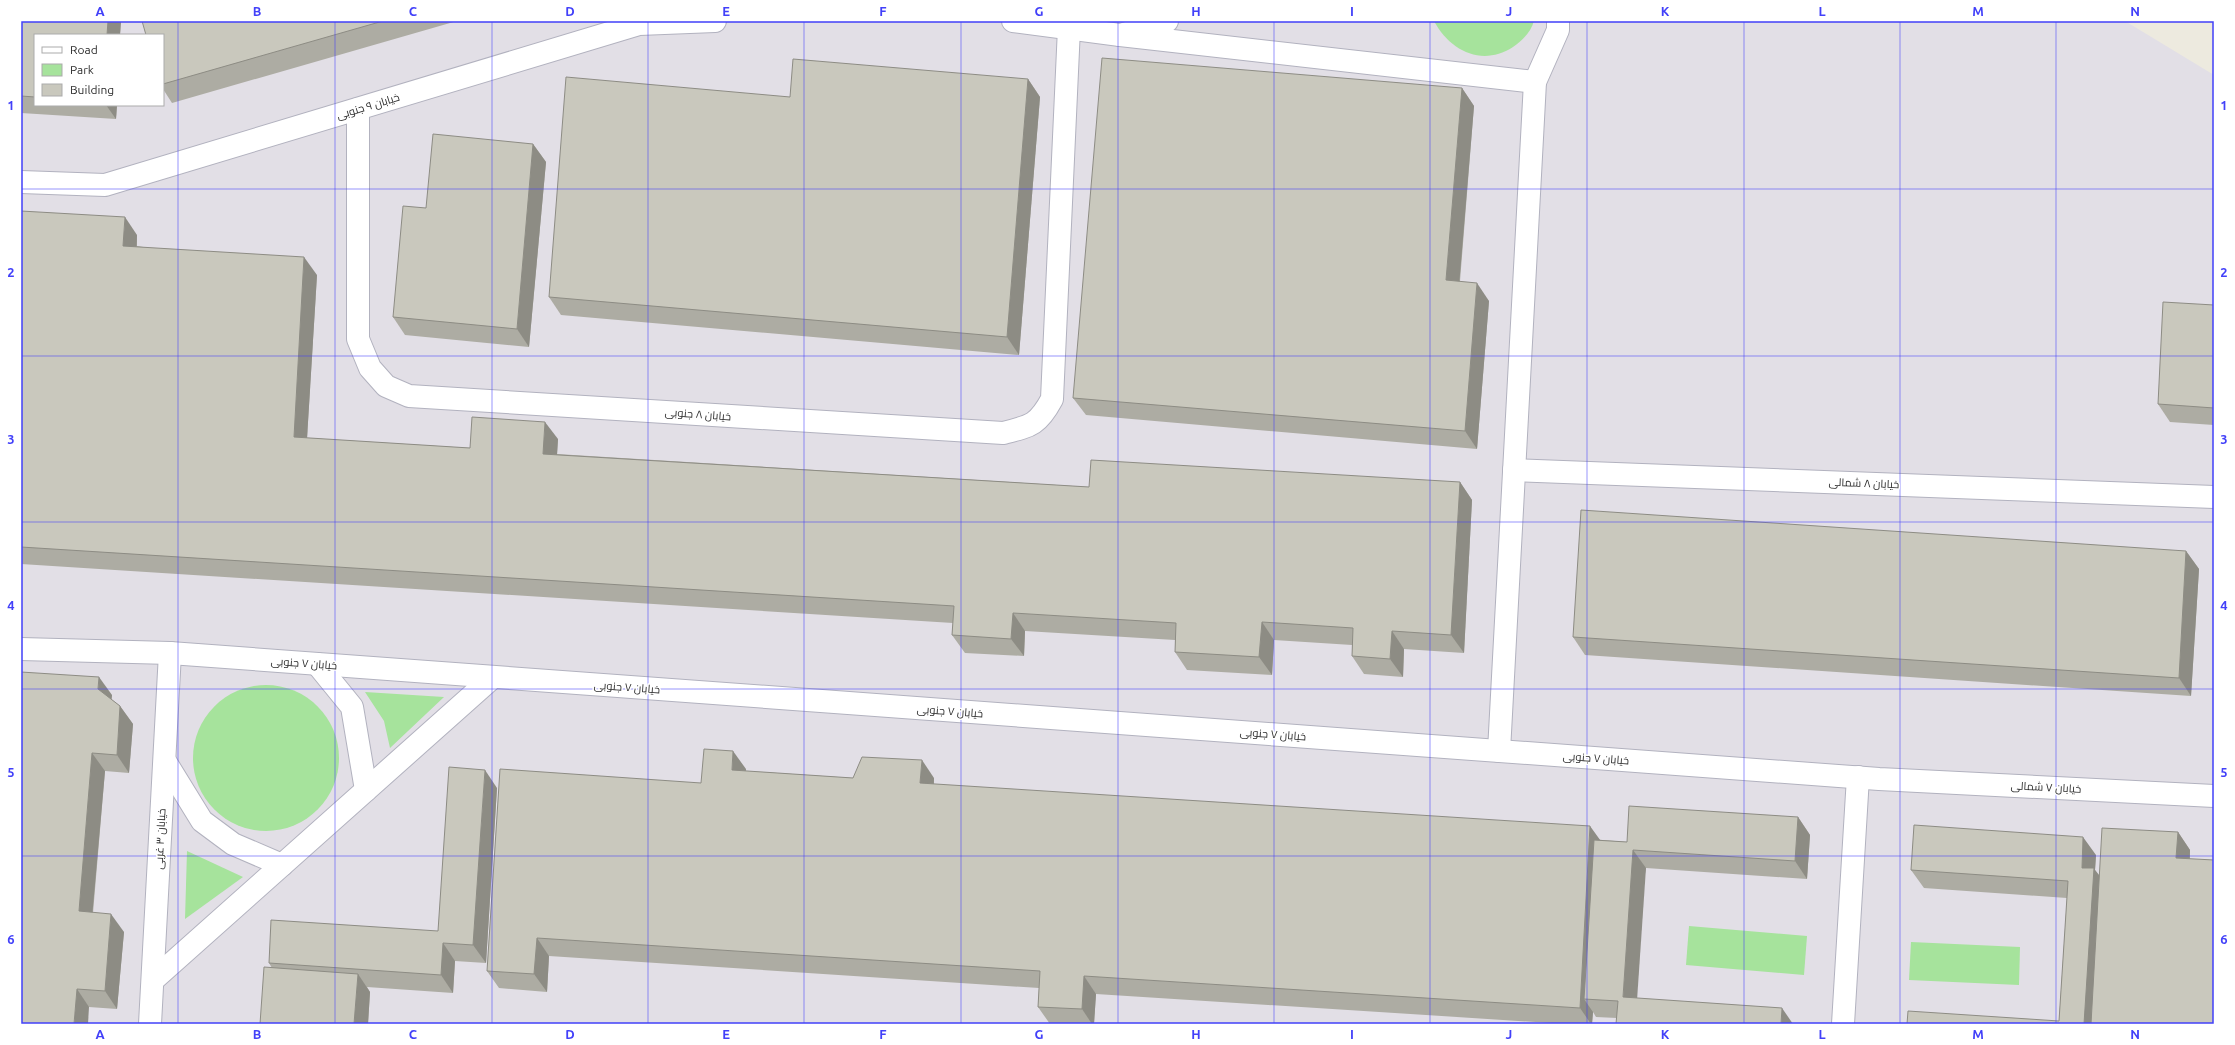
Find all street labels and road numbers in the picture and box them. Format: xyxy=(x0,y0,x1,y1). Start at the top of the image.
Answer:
street label: خیابان ۹ جنوبی xyxy=(335,91,401,122)
street label: خیابان ۸ جنوبی xyxy=(664,406,732,423)
street label: خیابان ۸ شمالی xyxy=(1829,476,1899,491)
street label: خیابان ۷ جنوبی xyxy=(270,655,338,672)
street label: خیابان ۷ جنوبی xyxy=(593,679,661,696)
street label: خیابان ۷ جنوبی xyxy=(916,703,984,720)
street label: خیابان ۷ جنوبی xyxy=(1239,726,1307,743)
street label: خیابان ۷ جنوبی xyxy=(1562,750,1630,767)
street label: خیابان ۷ شمالی xyxy=(2010,779,2082,796)
street label: خیابان ۳ غربی xyxy=(152,808,169,870)

